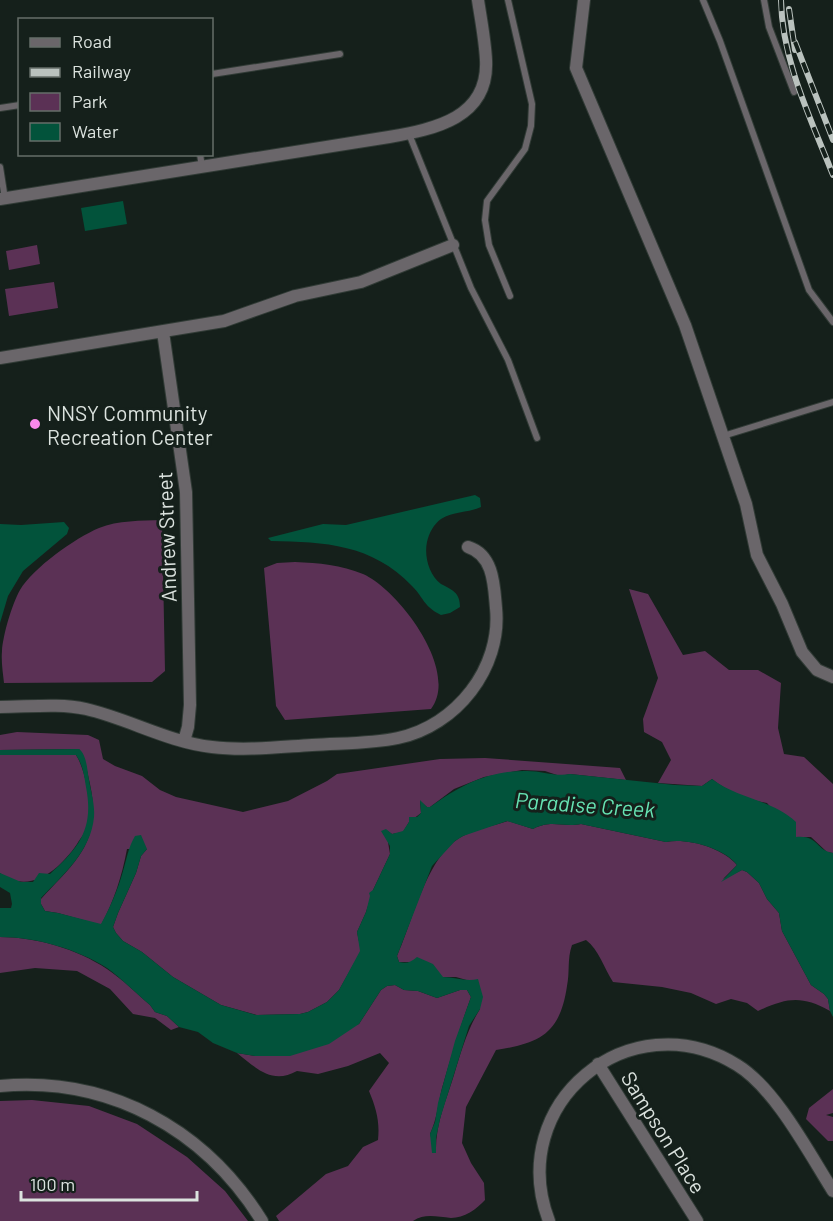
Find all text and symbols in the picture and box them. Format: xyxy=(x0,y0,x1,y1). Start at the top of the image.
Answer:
legend xyxy=(18,18,213,156)
text: Road xyxy=(72,30,112,52)
text: Railway xyxy=(72,60,131,82)
text: Park xyxy=(72,90,107,112)
text: Water xyxy=(72,120,119,142)
place label: NNSY Community Recreation Center xyxy=(47,400,213,449)
marker: NNSY Community Recreation Center xyxy=(28,417,42,431)
street label: Andrew Street xyxy=(151,471,181,603)
water label: Paradise Creek xyxy=(514,786,656,822)
street label: Sampson Place xyxy=(617,1066,711,1198)
scale bar xyxy=(21,1164,196,1202)
text: 100 m xyxy=(30,1173,75,1195)

